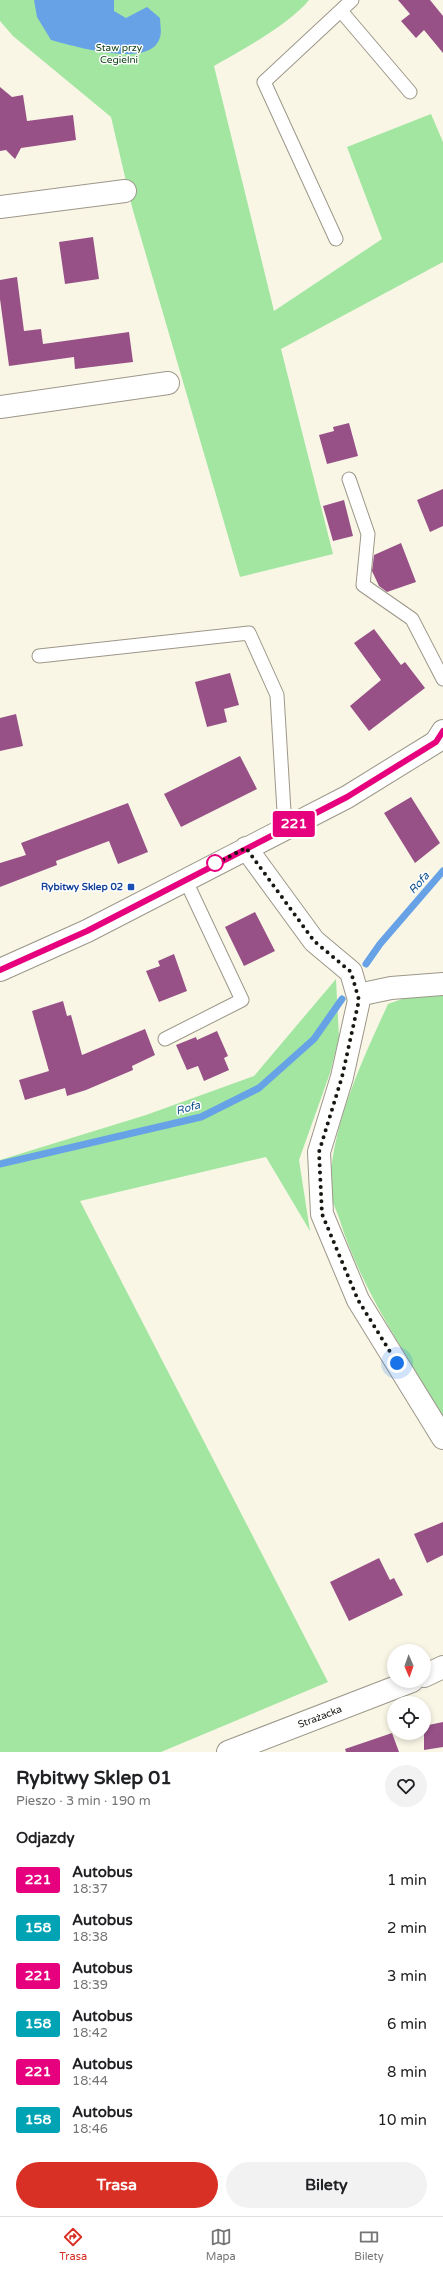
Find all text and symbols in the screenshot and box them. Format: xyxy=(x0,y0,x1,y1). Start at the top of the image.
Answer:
park label: Staw przy Cegielni xyxy=(96,42,143,66)
line badge: 221 xyxy=(271,811,317,837)
text: 221 xyxy=(281,815,307,832)
unlabelled marker xyxy=(206,854,224,872)
water label: Rofa xyxy=(406,869,433,897)
place label: Rybitwy Sklep 02 xyxy=(41,881,123,893)
marker: Rybitwy Sklep 02 xyxy=(126,882,136,892)
water label: Rofa xyxy=(174,1098,202,1118)
your location xyxy=(387,1353,407,1373)
north arrow xyxy=(387,1644,431,1688)
map controls xyxy=(387,1644,431,1740)
button: locate xyxy=(387,1696,431,1740)
street label: Strażacka xyxy=(296,1703,344,1731)
button: heart xyxy=(385,1765,427,1807)
text: Rybitwy Sklep 01 xyxy=(16,1767,172,1789)
text: Pieszo · 3 min · 190 m xyxy=(16,1793,151,1809)
text: Odjazdy xyxy=(16,1829,75,1847)
text: Autobus xyxy=(72,1863,133,1881)
text: 221 xyxy=(25,1871,51,1888)
text: 1 min xyxy=(387,1871,427,1889)
text: 18:37 xyxy=(72,1881,108,1897)
text: Autobus xyxy=(72,1911,133,1929)
text: 158 xyxy=(25,1919,51,1936)
text: 2 min xyxy=(387,1919,427,1937)
text: 18:38 xyxy=(72,1929,108,1945)
text: Autobus xyxy=(72,1959,133,1977)
text: 221 xyxy=(25,1967,51,1984)
text: 3 min xyxy=(387,1967,427,1985)
text: 18:39 xyxy=(72,1977,108,1993)
text: Autobus xyxy=(72,2007,133,2025)
text: 158 xyxy=(25,2015,51,2032)
text: 6 min xyxy=(387,2015,427,2033)
text: 18:42 xyxy=(72,2025,108,2041)
text: Autobus xyxy=(72,2055,133,2073)
text: 221 xyxy=(25,2063,51,2080)
text: 8 min xyxy=(387,2063,427,2081)
text: 18:44 xyxy=(72,2073,108,2089)
text: Autobus xyxy=(72,2103,133,2121)
text: 158 xyxy=(25,2111,51,2128)
text: 10 min xyxy=(378,2111,427,2129)
text: 18:46 xyxy=(72,2121,108,2137)
button: Trasa xyxy=(16,2162,218,2208)
button: Bilety xyxy=(226,2162,427,2208)
tab: Trasa xyxy=(59,2226,87,2263)
tab: Mapa xyxy=(206,2226,236,2263)
tab: Bilety xyxy=(354,2226,384,2263)

